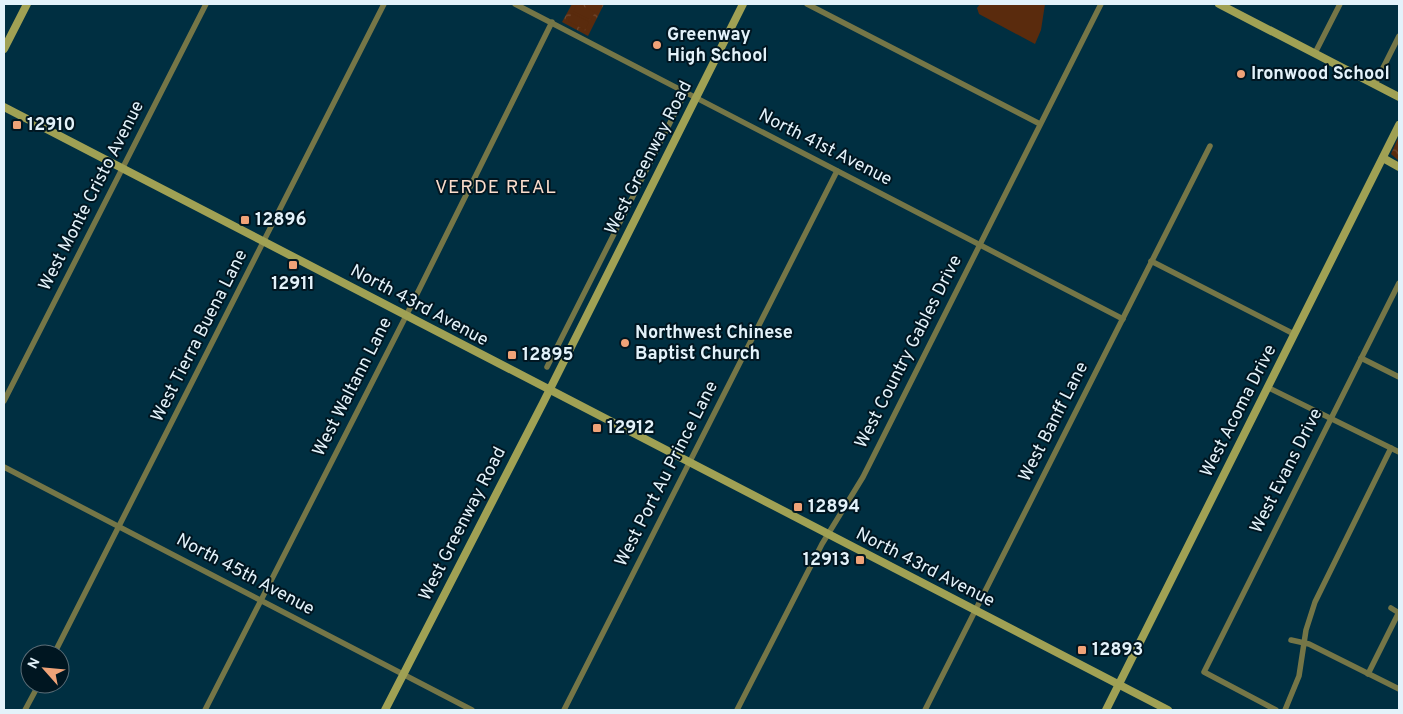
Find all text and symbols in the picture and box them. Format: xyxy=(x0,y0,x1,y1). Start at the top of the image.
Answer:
place label: Greenway High School xyxy=(667,24,768,68)
marker: Greenway High School xyxy=(651,39,663,51)
place label: Ironwood School xyxy=(1251,63,1390,86)
marker: Ironwood School xyxy=(1235,68,1247,80)
street label: West Greenway Road xyxy=(600,77,698,239)
street label: West Monte Cristo Avenue xyxy=(34,97,150,295)
street label: North 41st Avenue xyxy=(754,104,896,192)
place label: 12910 xyxy=(27,114,75,137)
marker: 12910 xyxy=(11,119,23,131)
district label: VERDE REAL xyxy=(435,176,557,200)
place label: 12896 xyxy=(255,209,307,232)
marker: 12896 xyxy=(239,214,251,226)
street label: West Tierra Buena Lane xyxy=(147,246,253,426)
street label: West Country Gables Drive xyxy=(850,251,968,453)
marker: 12911 xyxy=(287,259,299,271)
street label: North 43rd Avenue xyxy=(346,260,492,352)
place label: 12911 xyxy=(271,273,315,296)
street label: West Waltann Lane xyxy=(308,314,398,460)
place label: Northwest Chinese Baptist Church xyxy=(635,322,793,366)
marker: Northwest Chinese Baptist Church xyxy=(619,337,631,349)
street label: West Acoma Drive xyxy=(1196,341,1282,481)
place label: 12895 xyxy=(522,344,574,367)
marker: 12895 xyxy=(506,349,518,361)
street label: West Banff Lane xyxy=(1014,358,1094,486)
street label: West Port Au Prince Lane xyxy=(610,377,724,571)
street label: West Evans Drive xyxy=(1246,405,1328,537)
place label: 12912 xyxy=(607,417,654,440)
marker: 12912 xyxy=(591,422,603,434)
street label: West Greenway Road xyxy=(414,443,512,605)
place label: 12894 xyxy=(808,496,860,519)
marker: 12894 xyxy=(792,501,804,513)
street label: North 43rd Avenue xyxy=(852,523,998,613)
street label: North 45th Avenue xyxy=(172,529,318,621)
place label: 12913 xyxy=(803,549,850,572)
marker: 12913 xyxy=(854,554,866,566)
place label: 12893 xyxy=(1092,639,1143,662)
north arrow xyxy=(20,644,70,694)
marker: 12893 xyxy=(1076,644,1088,656)
text: N xyxy=(25,655,45,672)

